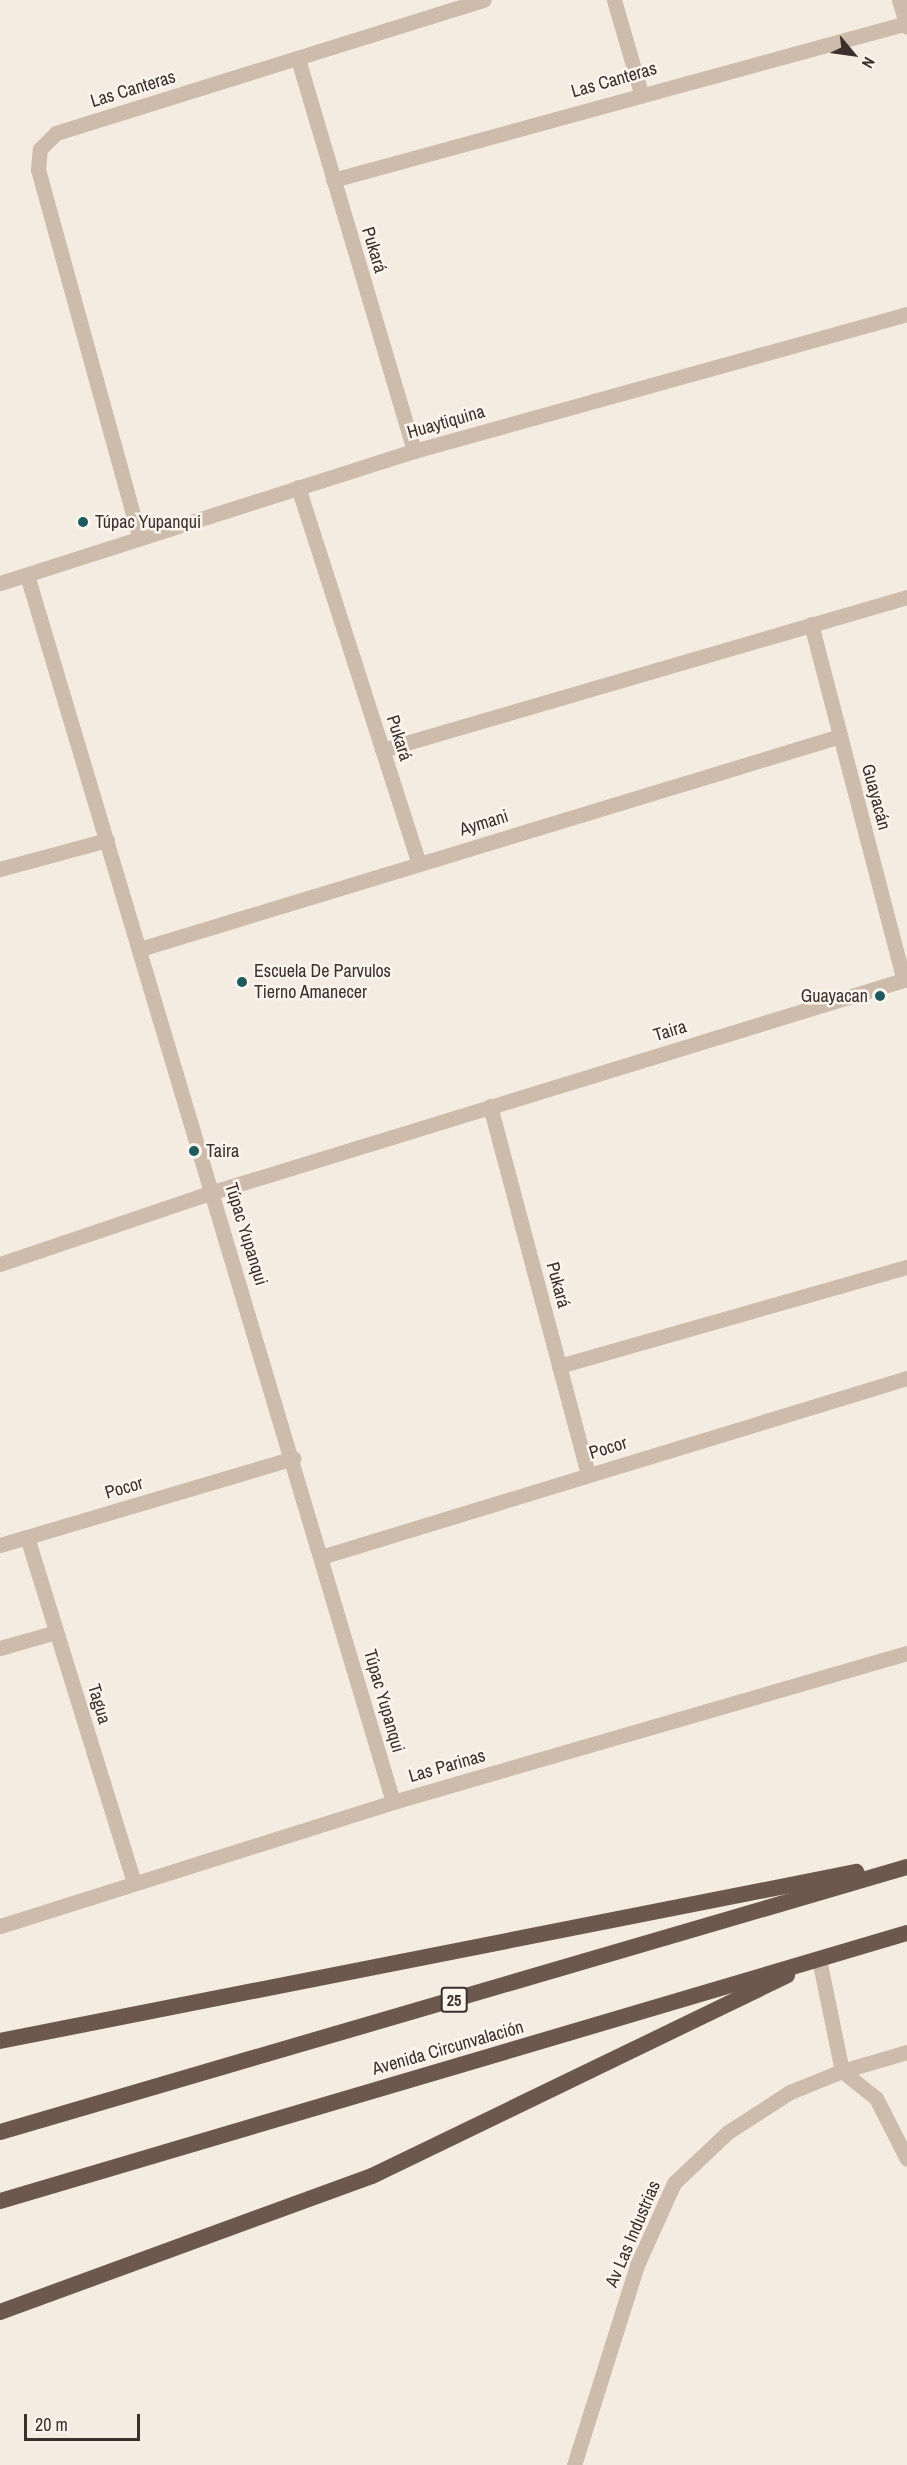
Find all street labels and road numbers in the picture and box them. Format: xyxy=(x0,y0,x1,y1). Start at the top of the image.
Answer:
street label: Las Canteras xyxy=(569,58,659,102)
street label: Las Canteras xyxy=(88,66,178,112)
street label: Pukará xyxy=(357,224,391,276)
street label: Huaytiquina xyxy=(405,401,487,443)
street label: Pukará xyxy=(382,712,416,764)
street label: Guayacán xyxy=(857,762,895,832)
street label: Aymani xyxy=(457,805,511,841)
street label: Taira xyxy=(651,1016,689,1046)
street label: Túpac Yupanqui xyxy=(220,1180,272,1288)
street label: Pukará xyxy=(542,1260,574,1310)
street label: Pocor xyxy=(586,1432,630,1464)
street label: Pocor xyxy=(102,1472,146,1504)
street label: Túpac Yupanqui xyxy=(359,1647,409,1755)
street label: Tagua xyxy=(83,1681,115,1727)
street label: Las Parinas xyxy=(406,1745,488,1787)
road number: 25 xyxy=(440,1987,468,2013)
street label: Avenida Circunvalación xyxy=(370,2016,526,2080)
street label: Av Las Industrias xyxy=(601,2177,665,2291)

